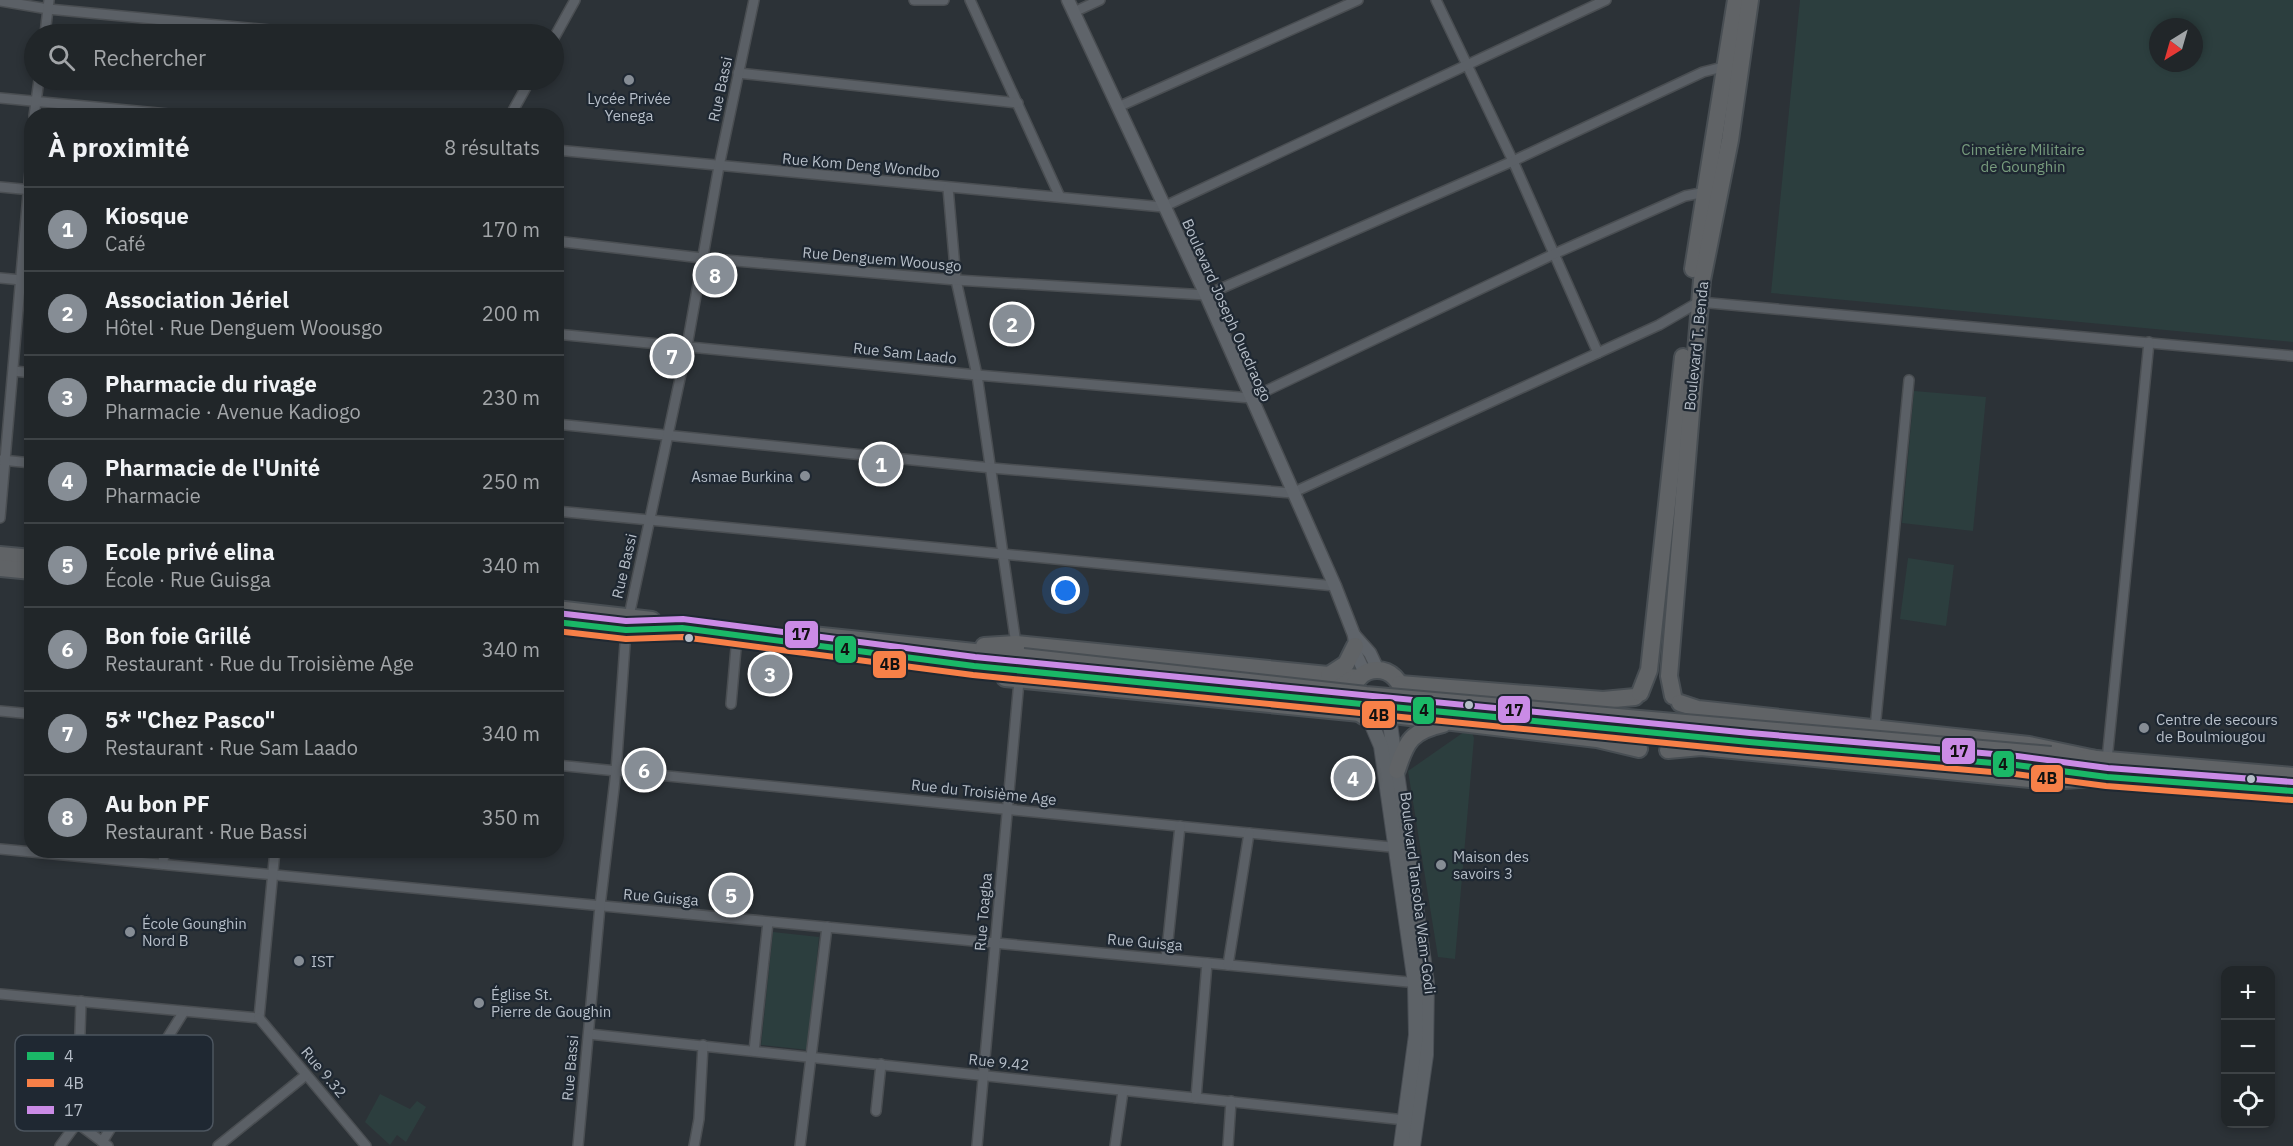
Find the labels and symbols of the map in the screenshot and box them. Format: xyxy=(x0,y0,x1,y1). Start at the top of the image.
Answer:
north arrow xyxy=(2149,18,2203,72)
street label: Rue Bassi xyxy=(704,55,736,123)
marker: Lycée Privée Yenega xyxy=(622,73,636,87)
place label: Lycée Privée Yenega xyxy=(587,89,671,125)
park label: Cimetière Militaire de Gounghin xyxy=(1961,140,2085,176)
street label: Rue Kom Deng Wondbo xyxy=(781,149,941,181)
street label: Boulevard Joseph Ouedraogo xyxy=(1178,216,1276,404)
street label: Rue Denguem Woousgo xyxy=(802,243,962,275)
pin: 8 xyxy=(696,252,734,298)
street label: Boulevard T. Benda xyxy=(1680,280,1712,412)
pin: 2 xyxy=(992,302,1032,346)
pin: 7 xyxy=(652,334,692,378)
street label: Rue Sam Laado xyxy=(852,338,958,368)
pin: 1 xyxy=(862,442,900,486)
place label: Asmae Burkina xyxy=(691,467,793,486)
marker: Asmae Burkina xyxy=(798,469,812,483)
street label: Rue Bassi xyxy=(607,532,641,600)
your location xyxy=(1051,576,1080,605)
line badge: 17 xyxy=(784,620,819,649)
text: 17 xyxy=(791,624,811,644)
unlabelled marker xyxy=(683,632,695,644)
line badge: 4 xyxy=(834,635,857,664)
text: 4 xyxy=(840,639,850,659)
line badge: 4B xyxy=(872,650,907,679)
pin: 3 xyxy=(750,652,790,696)
text: 4B xyxy=(880,654,900,674)
line badge: 17 xyxy=(1497,695,1531,724)
line badge: 4 xyxy=(1412,696,1435,725)
unlabelled marker xyxy=(1463,699,1475,711)
line badge: 4B xyxy=(1361,700,1396,729)
text: 4 xyxy=(1419,700,1429,720)
text: 17 xyxy=(1504,700,1524,720)
text: 4B xyxy=(1369,705,1389,725)
place label: Centre de secours de Boulmiougou xyxy=(2156,710,2278,746)
marker: Centre de secours de Boulmiougou xyxy=(2137,721,2151,735)
line badge: 17 xyxy=(1941,737,1976,765)
text: 17 xyxy=(1949,741,1969,761)
pin: 6 xyxy=(624,748,664,792)
line badge: 4 xyxy=(1992,750,2015,778)
text: 4 xyxy=(1998,754,2008,774)
pin: 4 xyxy=(1334,756,1372,800)
line badge: 4B xyxy=(2030,764,2064,793)
text: 4B xyxy=(2037,768,2057,788)
unlabelled marker xyxy=(2245,773,2257,785)
street label: Rue du Troisième Age xyxy=(910,775,1058,809)
street label: Boulevard Tansoba Wam-Godi xyxy=(1396,791,1440,995)
place label: Maison des savoirs 3 xyxy=(1453,847,1529,883)
marker: Maison des savoirs 3 xyxy=(1434,858,1448,872)
pin: 5 xyxy=(712,872,750,918)
street label: Rue Toagba xyxy=(970,872,996,952)
street label: Rue Guisga xyxy=(622,884,700,910)
place label: École Gounghin Nord B xyxy=(142,914,247,950)
marker: École Gounghin Nord B xyxy=(123,925,137,939)
street label: Rue Guisga xyxy=(1106,929,1184,955)
place label: IST xyxy=(311,952,335,971)
marker: IST xyxy=(292,954,306,968)
place label: Église St. Pierre de Goughin xyxy=(491,985,611,1021)
marker: Église St. Pierre de Goughin xyxy=(472,996,486,1010)
street label: Rue Bassi xyxy=(558,1034,582,1102)
legend xyxy=(15,1035,213,1131)
street label: Rue 9.32 xyxy=(297,1043,351,1101)
text: 4 xyxy=(64,1046,74,1066)
street label: Rue 9.42 xyxy=(968,1049,1030,1075)
text: 4B xyxy=(64,1073,84,1093)
text: 17 xyxy=(64,1100,83,1120)

